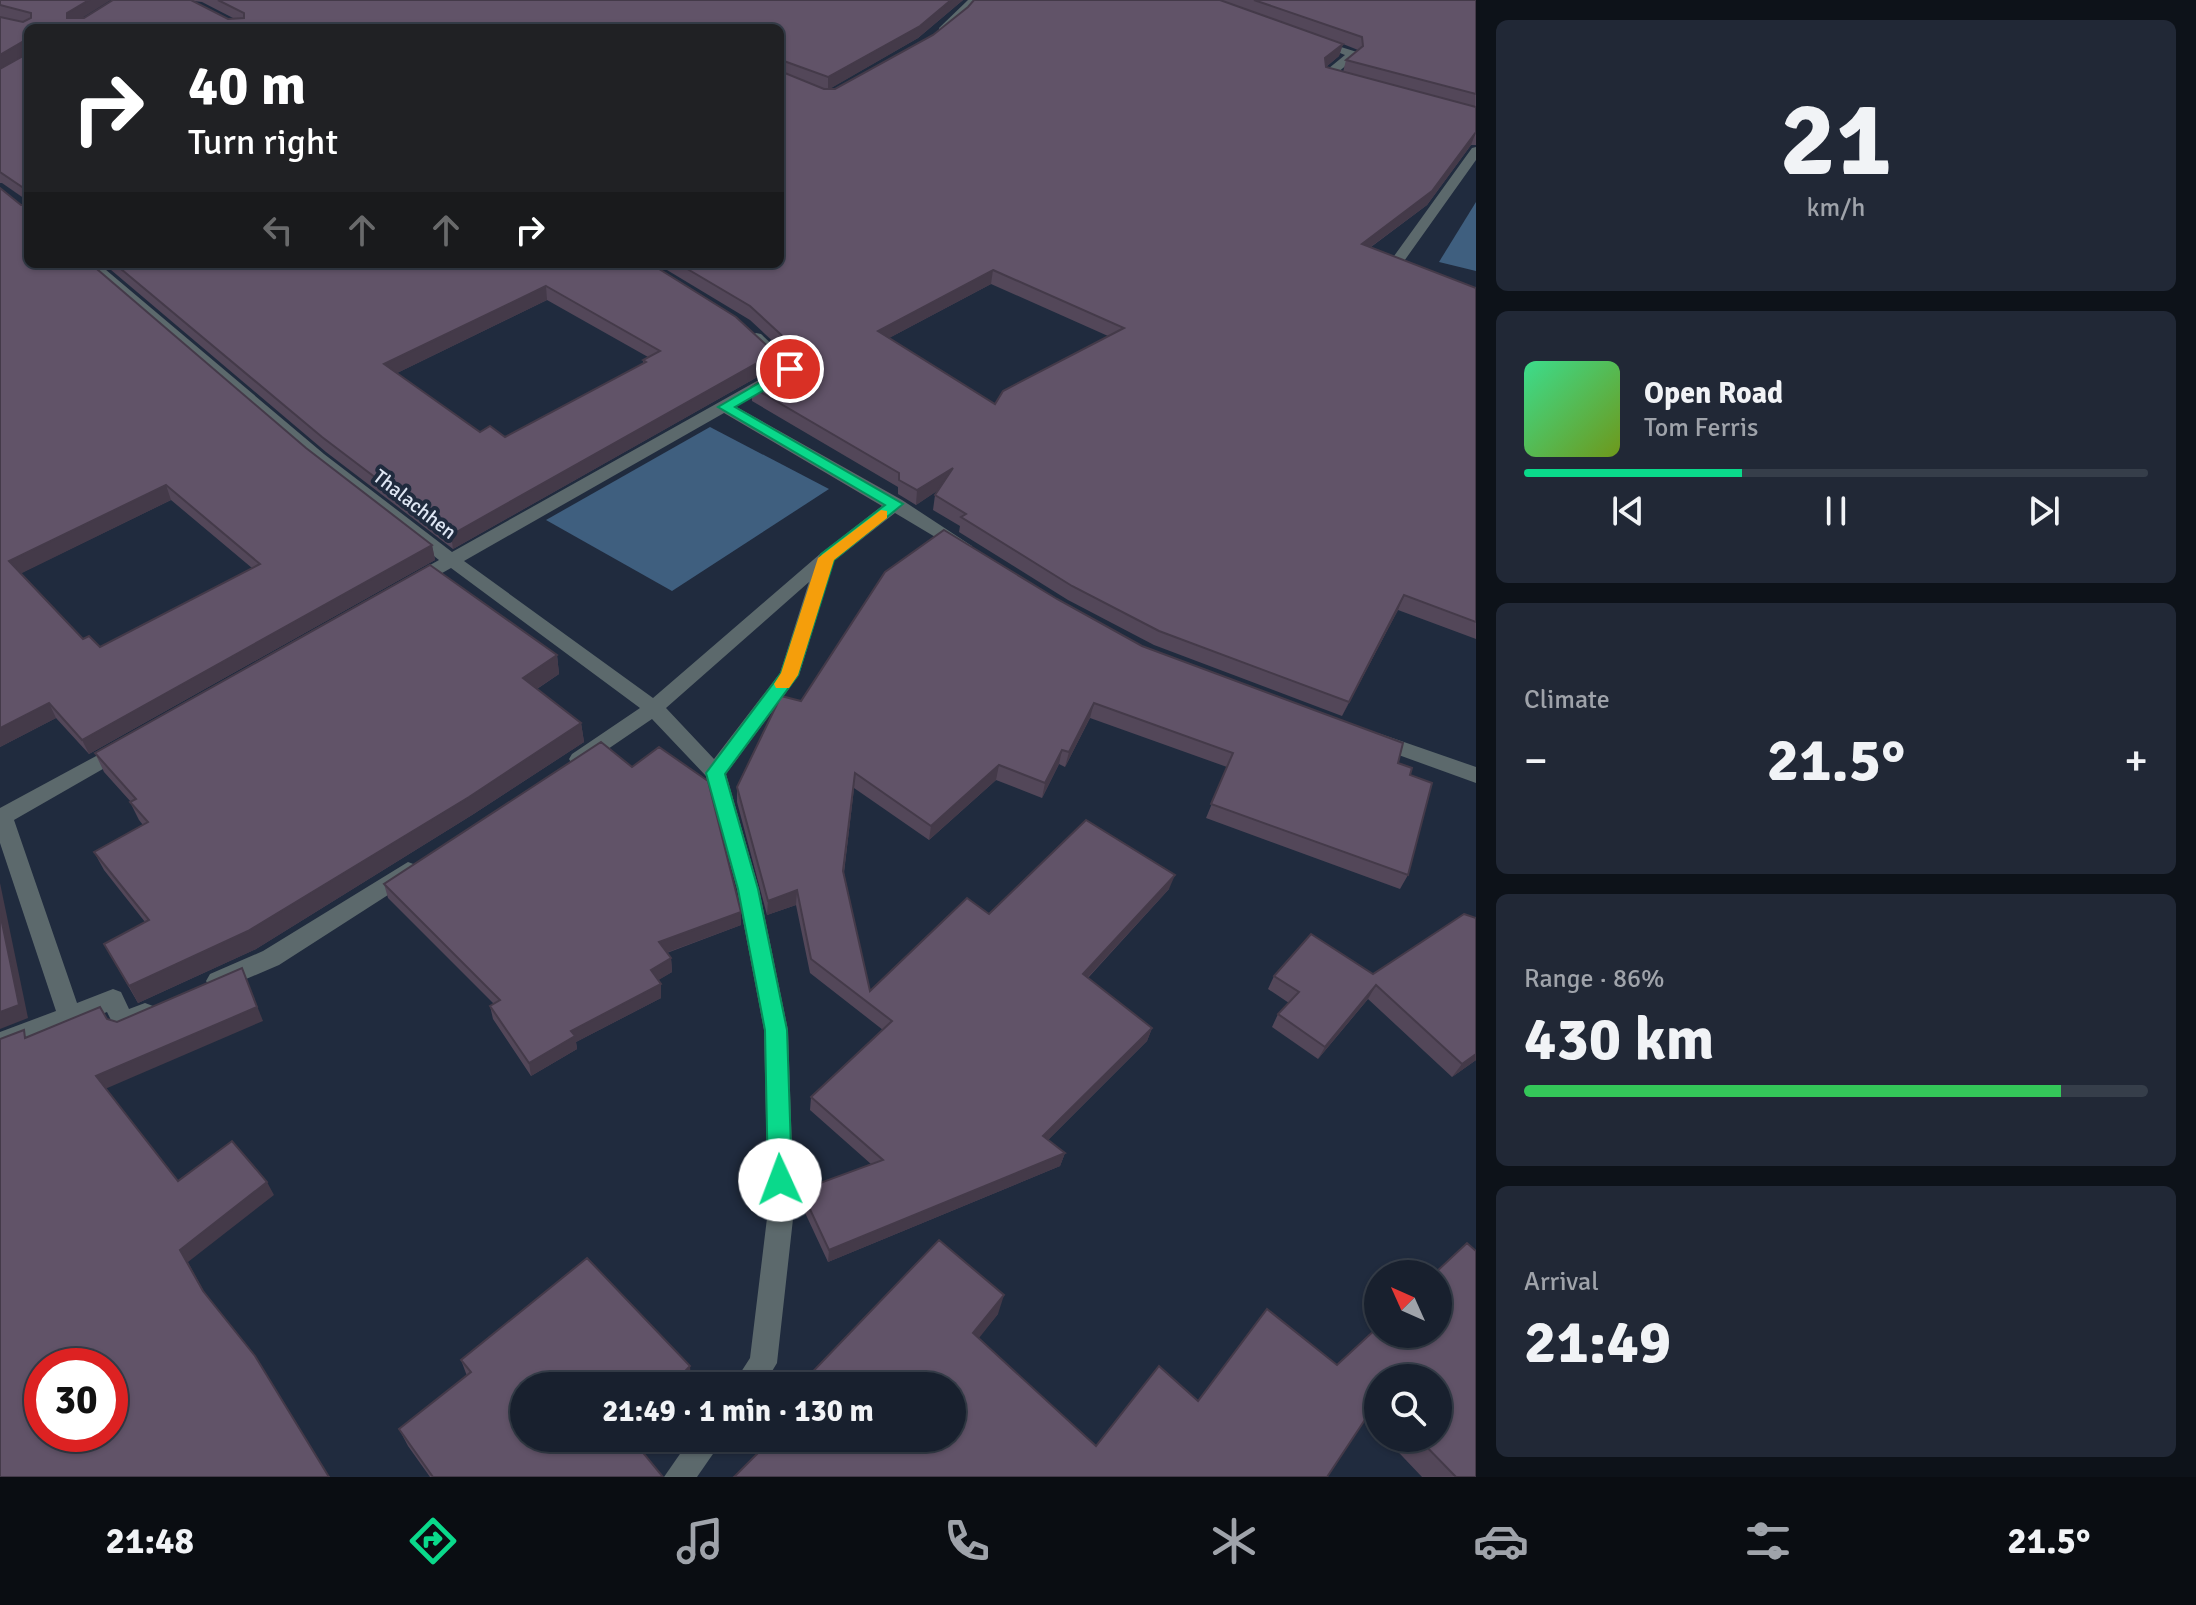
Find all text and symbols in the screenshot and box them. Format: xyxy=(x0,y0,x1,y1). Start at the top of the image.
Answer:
text: 40 m xyxy=(188,51,306,120)
icon: right xyxy=(56,56,160,160)
text: 21 xyxy=(1780,76,1892,204)
text: Turn right xyxy=(188,120,338,165)
text: km/h xyxy=(1807,192,1865,224)
icon: left xyxy=(256,208,300,252)
icon: ahead xyxy=(340,208,384,252)
icon: ahead xyxy=(424,208,468,252)
icon: right xyxy=(508,208,552,252)
pin xyxy=(756,335,824,403)
icon: arrive xyxy=(768,347,812,391)
text: Open Road xyxy=(1644,375,1783,412)
text: Tom Ferris xyxy=(1644,412,1758,444)
street label: Thalachhen xyxy=(368,464,461,545)
icon: previous xyxy=(1606,489,1650,533)
icon: pause xyxy=(1814,489,1858,533)
icon: next xyxy=(2022,489,2066,533)
text: Climate xyxy=(1524,684,1610,716)
text: 21.5° xyxy=(1767,724,1905,798)
text: − xyxy=(1524,734,1548,788)
text: + xyxy=(2124,734,2148,788)
text: Range · 86% xyxy=(1524,963,1665,995)
text: 430 km xyxy=(1524,1003,1714,1077)
position arrow xyxy=(738,1138,822,1222)
north arrow xyxy=(1364,1260,1452,1348)
map controls xyxy=(1364,1260,1452,1452)
text: Arrival xyxy=(1524,1266,1599,1298)
text: 21:49 xyxy=(1524,1306,1671,1380)
speed limit sign: 30 xyxy=(24,1348,128,1452)
button: search xyxy=(1364,1364,1452,1452)
text: 21:49 · 1 min · 130 m xyxy=(602,1393,874,1430)
icon: directions xyxy=(405,1513,461,1569)
icon: music xyxy=(672,1513,728,1569)
icon: phone xyxy=(939,1513,995,1569)
icon: climate xyxy=(1206,1513,1262,1569)
icon: car xyxy=(1473,1513,1529,1569)
icon: filters xyxy=(1740,1513,1796,1569)
text: 21:48 xyxy=(106,1519,194,1564)
text: 21.5° xyxy=(2007,1519,2090,1564)

